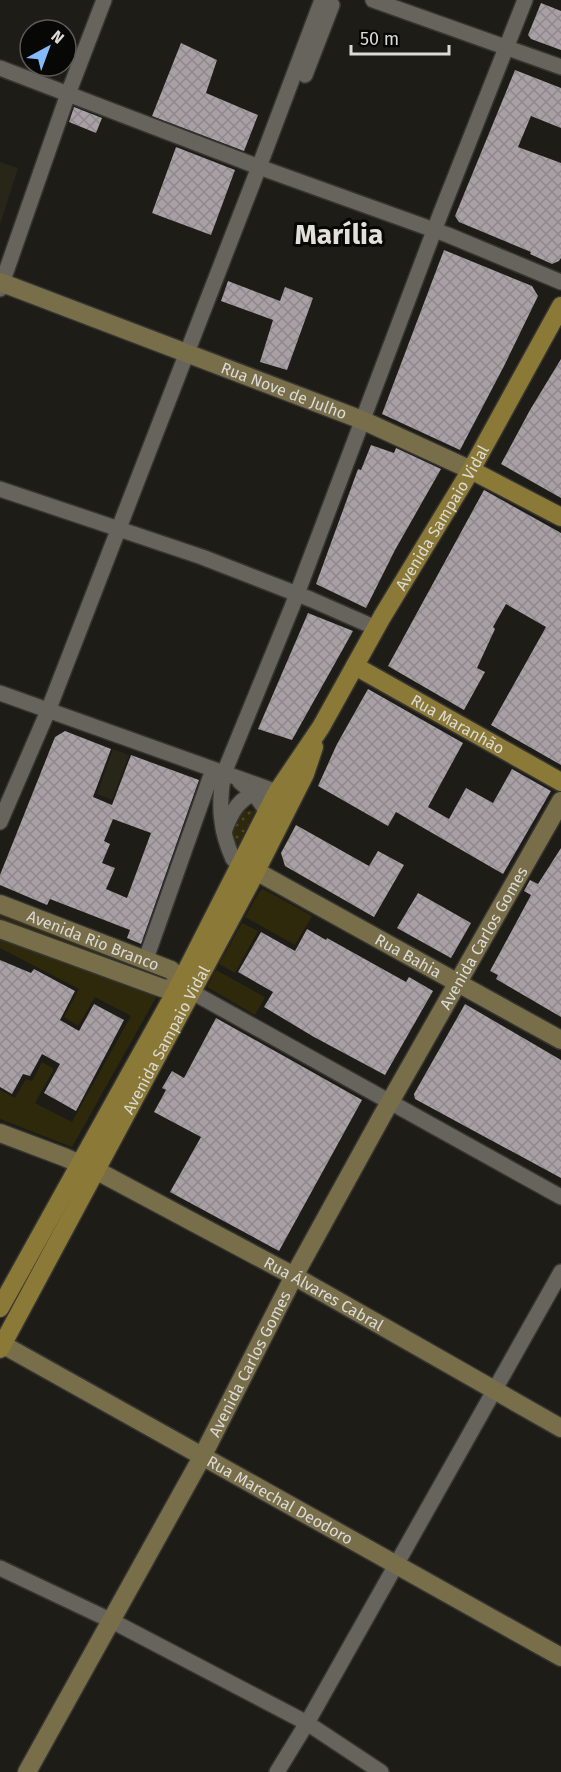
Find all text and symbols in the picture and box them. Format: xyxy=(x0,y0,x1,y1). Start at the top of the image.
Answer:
north arrow xyxy=(18,18,78,78)
scale bar xyxy=(351,18,448,56)
text: N xyxy=(47,26,68,48)
text: 50 m xyxy=(360,28,399,50)
district label: Marília xyxy=(295,218,383,251)
street label: Rua Nove de Julho xyxy=(218,358,350,423)
street label: Avenida Sampaio Vidal xyxy=(391,441,492,594)
street label: Rua Maranhão xyxy=(408,690,508,758)
street label: Avenida Carlos Gomes xyxy=(435,863,531,1012)
street label: Avenida Rio Branco xyxy=(25,906,162,974)
street label: Rua Bahia xyxy=(372,930,445,982)
street label: Avenida Sampaio Vidal xyxy=(118,962,214,1117)
street label: Rua Álvares Cabral xyxy=(261,1252,387,1335)
street label: Avenida Carlos Gomes xyxy=(204,1288,294,1440)
street label: Rua Marechal Deodoro xyxy=(204,1451,357,1548)

